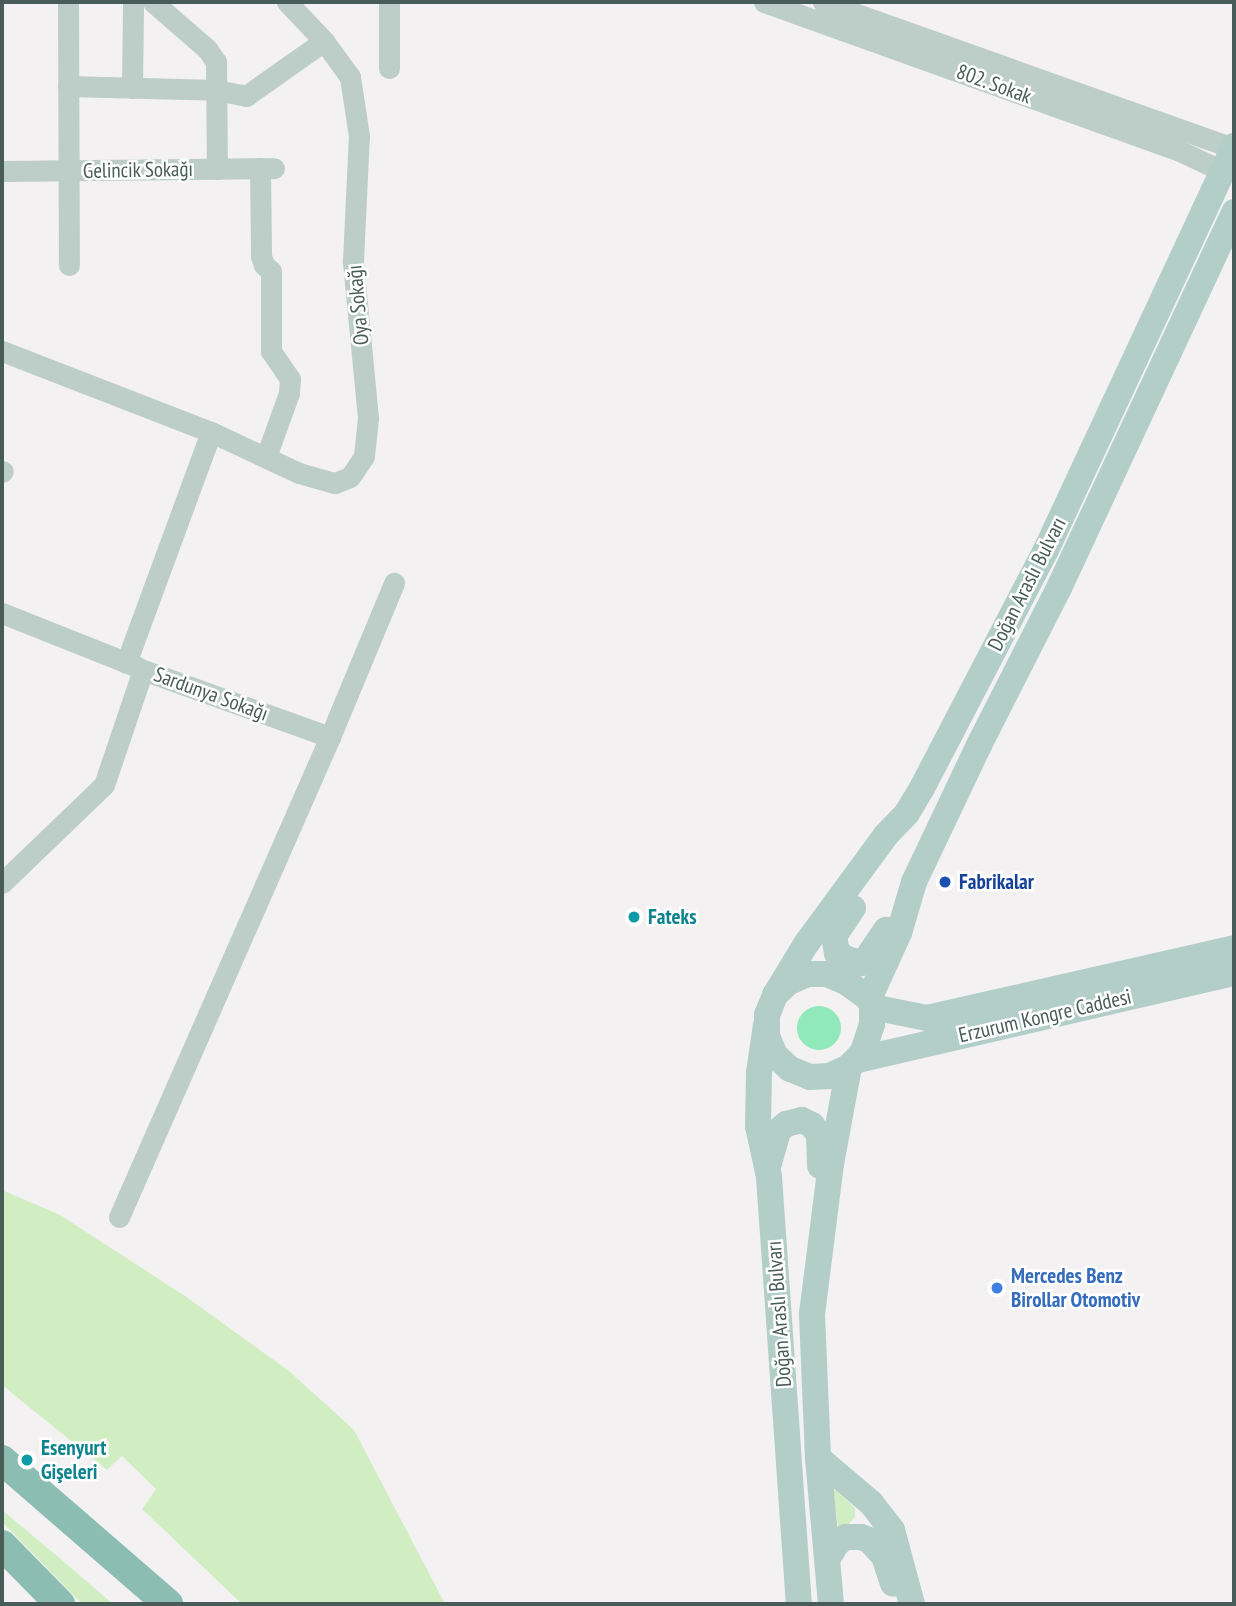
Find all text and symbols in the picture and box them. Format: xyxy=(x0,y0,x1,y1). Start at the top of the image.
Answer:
street label: 802. Sokak xyxy=(952,59,1036,109)
street label: Gelincik Sokağı xyxy=(83,156,193,184)
street label: Oya Sokağı xyxy=(342,264,374,346)
street label: Doğan Araslı Bulvarı xyxy=(982,513,1072,655)
street label: Sardunya Sokağı xyxy=(151,662,271,726)
place label: Fabrikalar xyxy=(959,869,1034,895)
marker: Fabrikalar xyxy=(937,874,953,890)
place label: Fateks xyxy=(648,904,697,930)
marker: Fateks xyxy=(626,909,642,925)
street label: Erzurum Kongre Caddesi xyxy=(956,984,1134,1048)
street label: Doğan Araslı Bulvarı xyxy=(761,1240,797,1388)
place label: Mercedes Benz Birollar Otomotiv xyxy=(1011,1263,1140,1313)
marker: Mercedes Benz Birollar Otomotiv xyxy=(989,1280,1005,1296)
place label: Esenyurt Gişeleri xyxy=(41,1435,106,1485)
marker: Esenyurt Gişeleri xyxy=(19,1452,35,1468)

